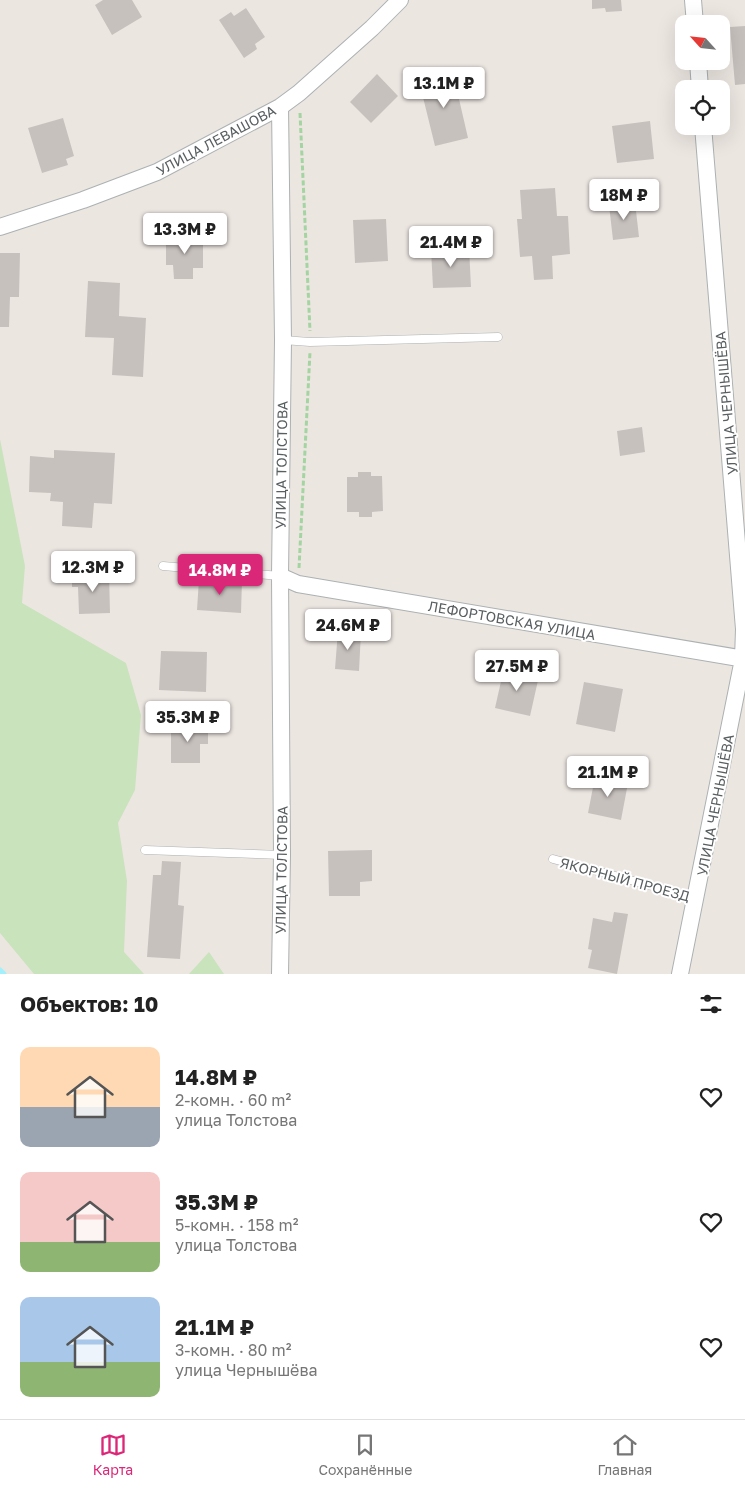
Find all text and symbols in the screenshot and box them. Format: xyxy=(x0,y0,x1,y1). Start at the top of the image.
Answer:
north arrow xyxy=(675,15,730,70)
map controls xyxy=(675,15,730,135)
pin: 13.1M ₽ xyxy=(398,66,490,109)
text: 13.1M ₽ xyxy=(414,73,474,93)
button: locate xyxy=(675,80,730,135)
street label: УЛИЦА ЛЕВАШОВА xyxy=(153,101,279,179)
pin: 18M ₽ xyxy=(589,178,659,221)
text: 18M ₽ xyxy=(600,185,648,205)
pin: 13.3M ₽ xyxy=(139,212,231,255)
text: 13.3M ₽ xyxy=(154,219,216,239)
pin: 21.4M ₽ xyxy=(405,226,497,268)
text: 21.4M ₽ xyxy=(420,232,482,252)
street label: УЛИЦА ЧЕРНЫШЁВА xyxy=(711,330,741,475)
street label: УЛИЦА ТОЛСТОВА xyxy=(271,400,291,529)
pin: 12.3M ₽ xyxy=(47,550,139,593)
pin: 14.8M ₽ xyxy=(174,554,266,596)
text: 12.3M ₽ xyxy=(62,557,124,577)
text: 14.8M ₽ xyxy=(189,560,251,580)
street label: ЛЕФОРТОВСКАЯ УЛИЦА xyxy=(427,597,598,643)
pin: 24.6M ₽ xyxy=(302,608,394,651)
text: 24.6M ₽ xyxy=(316,615,380,635)
pin: 27.5M ₽ xyxy=(471,650,563,692)
text: 27.5M ₽ xyxy=(486,656,548,676)
pin: 35.3M ₽ xyxy=(142,700,234,743)
text: 35.3M ₽ xyxy=(156,707,220,727)
street label: УЛИЦА ЧЕРНЫШЁВА xyxy=(693,732,737,877)
pin: 21.1M ₽ xyxy=(562,756,654,798)
text: 21.1M ₽ xyxy=(578,762,638,782)
street label: УЛИЦА ТОЛСТОВА xyxy=(271,805,291,934)
street label: ЯКОРНЫЙ ПРОЕЗД xyxy=(558,854,692,904)
icon: filters xyxy=(697,990,725,1018)
text: Объектов: 10 xyxy=(20,991,158,1017)
text: 14.8M ₽ xyxy=(175,1064,257,1090)
icon: home xyxy=(60,1067,120,1127)
icon: heart xyxy=(697,1083,725,1111)
text: 2-комн. · 60 m² xyxy=(175,1090,291,1110)
text: улица Толстова xyxy=(175,1110,297,1130)
text: 35.3M ₽ xyxy=(175,1189,258,1215)
icon: home xyxy=(60,1192,120,1252)
icon: heart xyxy=(697,1208,725,1236)
text: 5-комн. · 158 m² xyxy=(175,1215,298,1235)
text: улица Толстова xyxy=(175,1235,297,1255)
text: 21.1M ₽ xyxy=(175,1314,254,1340)
icon: home xyxy=(60,1317,120,1377)
icon: heart xyxy=(697,1333,725,1361)
text: 3-комн. · 80 m² xyxy=(175,1340,291,1360)
text: улица Чернышёва xyxy=(175,1360,317,1380)
tab: Карта xyxy=(93,1431,133,1478)
tab: Сохранённые xyxy=(318,1431,412,1478)
tab: Главная xyxy=(598,1431,652,1478)

